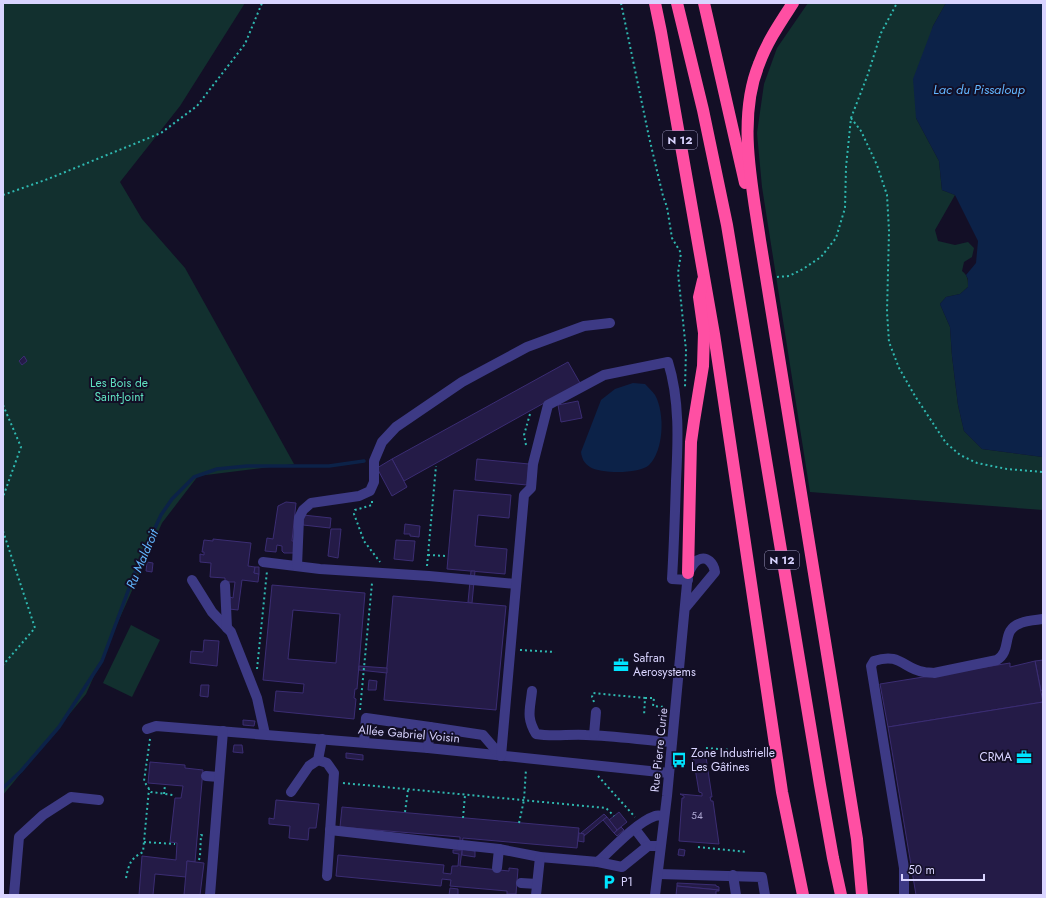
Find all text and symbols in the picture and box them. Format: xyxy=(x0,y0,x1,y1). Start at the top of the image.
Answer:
water label: Lac du Pissaloup xyxy=(933,80,1026,99)
road number: N 12 xyxy=(663,131,697,149)
park label: Les Bois de Saint-Joint xyxy=(90,374,148,406)
water label: Ru Maldroit xyxy=(121,526,163,591)
road number: N 12 xyxy=(765,551,799,569)
place label: Safran Aerosystems xyxy=(633,649,696,681)
office icon: Safran Aerosystems xyxy=(612,656,630,674)
street label: Rue Pierre Curie xyxy=(646,707,672,793)
street label: Allée Gabriel Voisin xyxy=(357,721,461,747)
place label: Zone Industrielle Les Gâtines xyxy=(691,744,775,776)
place label: CRMA xyxy=(979,748,1012,766)
office icon: CRMA xyxy=(1015,748,1033,766)
bus stop icon: Zone Industrielle Les Gâtines xyxy=(670,751,688,769)
house number: 54 xyxy=(691,808,703,823)
scale bar xyxy=(902,856,984,882)
text: 50 m xyxy=(908,861,935,879)
parking icon: P1 xyxy=(600,873,618,891)
place label: P1 xyxy=(621,873,633,891)

